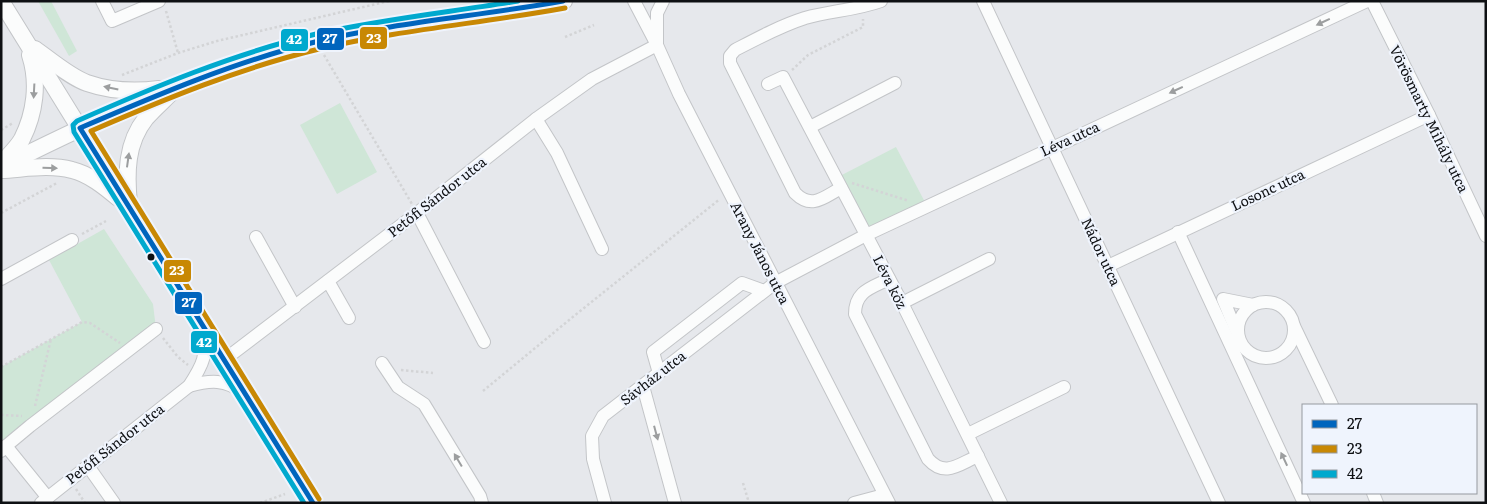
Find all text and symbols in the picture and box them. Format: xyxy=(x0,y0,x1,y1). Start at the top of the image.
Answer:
one-way arrow xyxy=(1316,18,1330,26)
line badge: 23 xyxy=(359,26,388,50)
line badge: 27 xyxy=(316,27,345,51)
text: 27 xyxy=(323,27,338,47)
text: 23 xyxy=(366,27,382,47)
line badge: 42 xyxy=(280,28,309,52)
text: 42 xyxy=(286,28,302,48)
street label: Vörösmarty Mihály utca xyxy=(1385,42,1475,196)
one-way arrow xyxy=(30,83,38,99)
one-way arrow xyxy=(102,84,118,92)
one-way arrow xyxy=(1169,86,1183,94)
street label: Léva utca xyxy=(1037,116,1103,160)
one-way arrow xyxy=(125,151,133,167)
street label: Petőfi Sándor utca xyxy=(383,151,490,241)
street label: Losonc utca xyxy=(1228,163,1308,215)
one-way arrow xyxy=(42,165,58,173)
street label: Arany János utca xyxy=(726,198,796,308)
street label: Nádor utca xyxy=(1077,214,1127,289)
street label: Léva köz xyxy=(869,251,913,312)
unlabelled marker xyxy=(146,252,156,262)
line badge: 23 xyxy=(163,259,192,283)
text: 23 xyxy=(169,259,185,279)
line badge: 27 xyxy=(174,291,203,315)
text: 27 xyxy=(182,291,197,311)
line badge: 42 xyxy=(190,330,218,354)
text: 42 xyxy=(196,331,212,351)
street label: Sávház utca xyxy=(615,345,690,409)
street label: Petőfi Sándor utca xyxy=(61,398,168,488)
legend xyxy=(1302,404,1477,494)
text: 27 xyxy=(1347,411,1362,434)
one-way arrow xyxy=(652,425,660,440)
text: 23 xyxy=(1347,436,1363,459)
one-way arrow xyxy=(1279,452,1287,466)
one-way arrow xyxy=(454,454,463,467)
text: 42 xyxy=(1347,461,1363,484)

